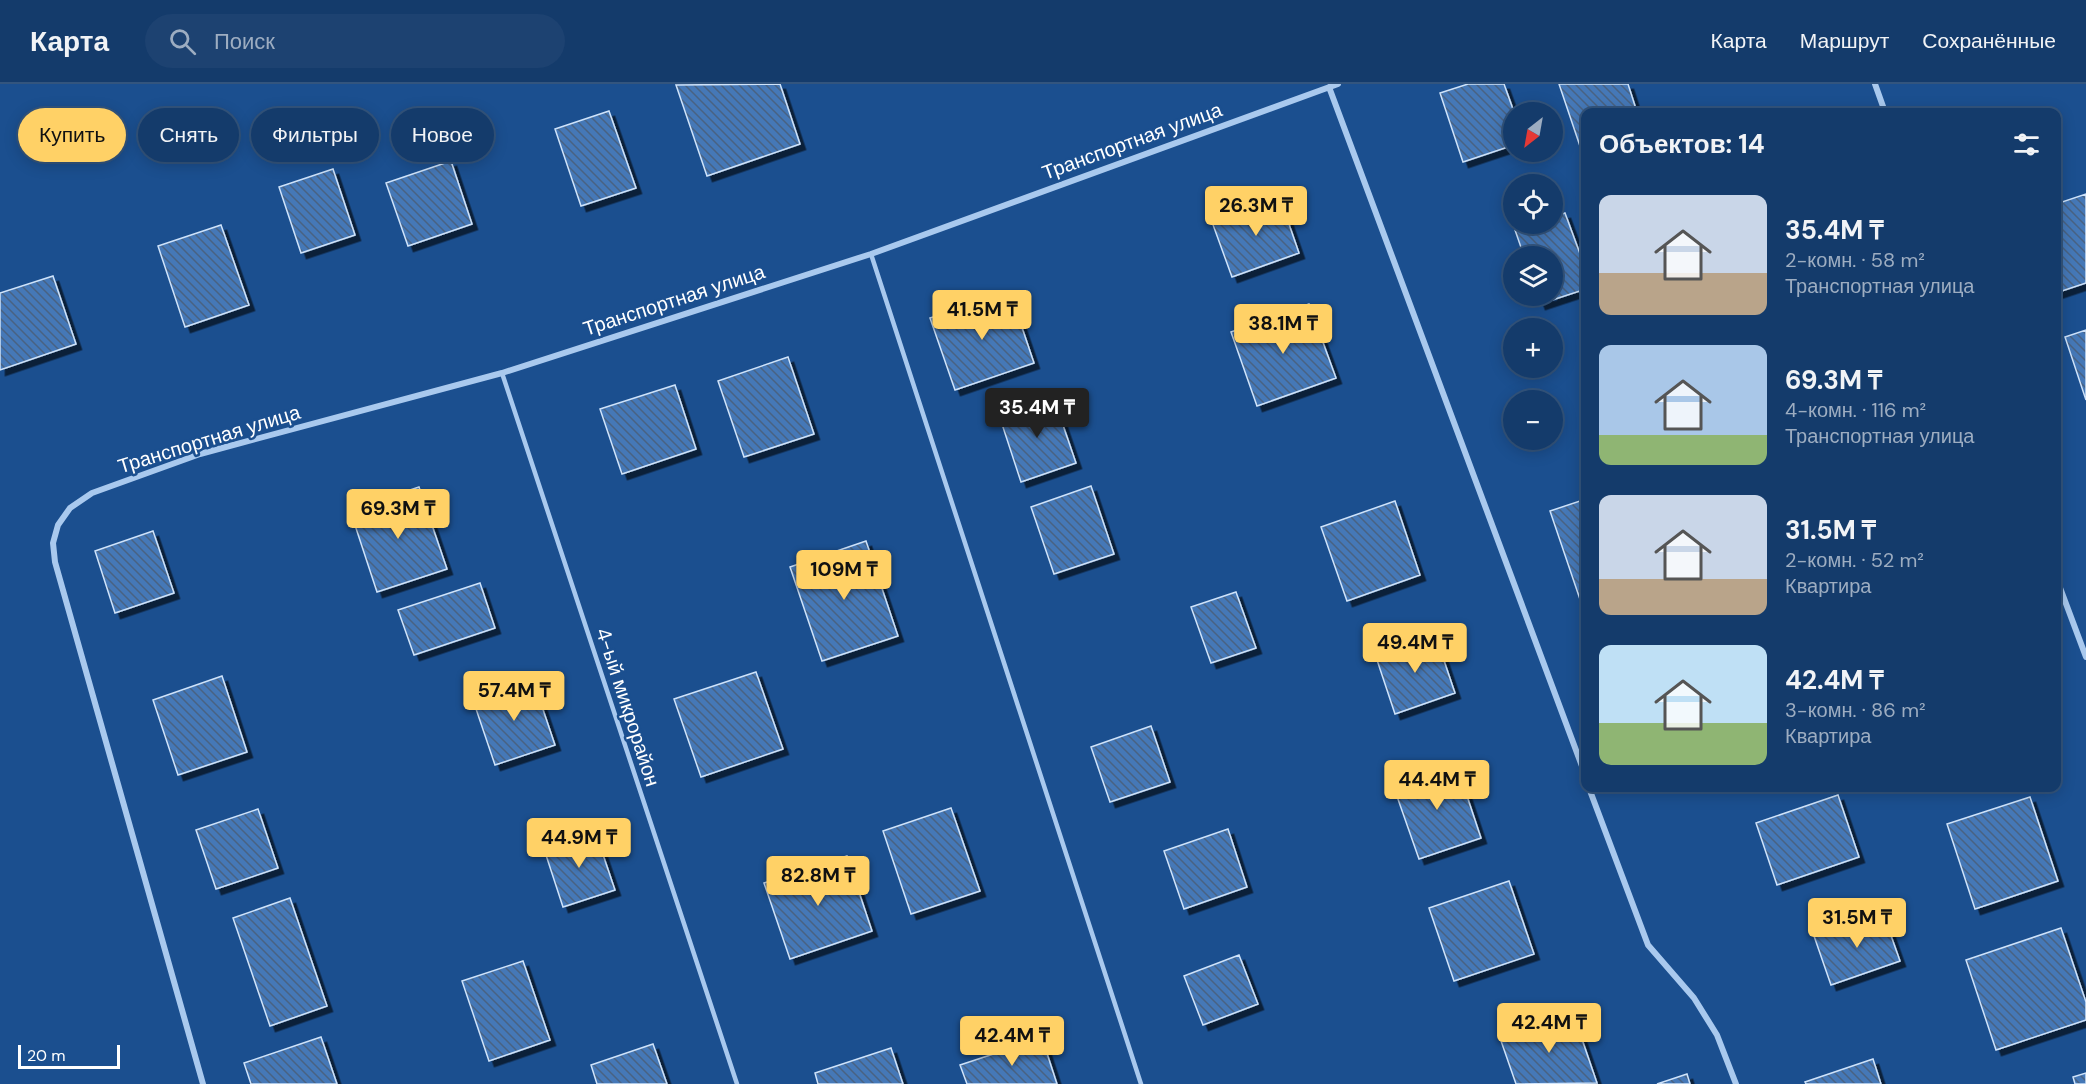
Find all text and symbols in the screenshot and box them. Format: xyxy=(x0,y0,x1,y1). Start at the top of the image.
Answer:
search box xyxy=(145,14,565,68)
text: Карта xyxy=(30,23,109,60)
icon: search xyxy=(166,25,199,58)
text: Поиск xyxy=(214,27,275,56)
text: Карта xyxy=(1711,27,1767,55)
text: Маршрут xyxy=(1800,27,1889,55)
text: Сохранённые xyxy=(1922,27,2056,55)
street label: Транспортная улица xyxy=(1039,96,1226,186)
north arrow xyxy=(1503,102,1563,162)
map controls xyxy=(1503,102,1563,450)
chip: Купить xyxy=(18,108,126,162)
chip: Снять xyxy=(138,108,239,162)
chip: Фильтры xyxy=(251,108,379,162)
chip: Новое xyxy=(391,108,494,162)
text: Объектов: 14 xyxy=(1599,127,1765,161)
icon: filters xyxy=(2010,128,2043,161)
button: locate xyxy=(1503,174,1563,234)
pin: 26.3M ₸ xyxy=(1201,186,1311,237)
text: 26.3M ₸ xyxy=(1219,192,1293,218)
text: 35.4M ₸ xyxy=(1785,213,1884,247)
icon: home xyxy=(1647,219,1719,291)
button: layers xyxy=(1503,246,1563,306)
text: 2-комн. · 58 m² xyxy=(1785,247,1925,273)
street label: Транспортная улица xyxy=(580,258,769,342)
text: Транспортная улица xyxy=(1785,273,1974,299)
pin: 41.5M ₸ xyxy=(927,290,1037,341)
text: 41.5M ₸ xyxy=(946,296,1018,322)
pin: 38.1M ₸ xyxy=(1228,304,1338,355)
text: 38.1M ₸ xyxy=(1248,310,1318,336)
button: + xyxy=(1503,318,1563,378)
text: 69.3M ₸ xyxy=(1785,363,1882,397)
icon: home xyxy=(1647,369,1719,441)
pin: 35.4M ₸ xyxy=(982,388,1092,439)
button: − xyxy=(1503,390,1563,450)
text: 35.4M ₸ xyxy=(999,394,1075,420)
text: 4-комн. · 116 m² xyxy=(1785,397,1926,423)
street label: Транспортная улица xyxy=(115,399,304,479)
text: Транспортная улица xyxy=(1785,423,1974,449)
pin: 69.3M ₸ xyxy=(343,489,453,540)
text: 69.3M ₸ xyxy=(361,495,435,521)
text: 31.5M ₸ xyxy=(1785,513,1876,547)
icon: home xyxy=(1647,519,1719,591)
text: 2-комн. · 52 m² xyxy=(1785,547,1924,573)
pin: 109M ₸ xyxy=(795,550,893,601)
text: 109M ₸ xyxy=(810,556,878,582)
text: Квартира xyxy=(1785,573,1871,599)
pin: 49.4M ₸ xyxy=(1360,623,1470,674)
street label: 4-ый микрорайон xyxy=(590,624,666,790)
text: 49.4M ₸ xyxy=(1377,629,1453,655)
text: 42.4M ₸ xyxy=(1785,663,1884,697)
icon: home xyxy=(1647,669,1719,741)
pin: 57.4M ₸ xyxy=(459,671,569,722)
text: 57.4M ₸ xyxy=(477,677,551,703)
text: 3-комн. · 86 m² xyxy=(1785,697,1926,723)
text: Квартира xyxy=(1785,723,1871,749)
pin: 44.4M ₸ xyxy=(1382,760,1492,811)
text: 44.4M ₸ xyxy=(1398,766,1476,792)
pin: 44.9M ₸ xyxy=(524,818,634,869)
text: 44.9M ₸ xyxy=(541,824,617,850)
pin: 82.8M ₸ xyxy=(763,856,873,907)
text: 82.8M ₸ xyxy=(780,862,856,888)
pin: 31.5M ₸ xyxy=(1802,898,1912,949)
text: 31.5M ₸ xyxy=(1822,904,1892,930)
pin: 42.4M ₸ xyxy=(1494,1003,1604,1054)
text: 42.4M ₸ xyxy=(1511,1009,1587,1035)
pin: 42.4M ₸ xyxy=(957,1016,1067,1067)
text: 42.4M ₸ xyxy=(974,1022,1050,1048)
scale bar xyxy=(18,1042,120,1070)
text: 20 m xyxy=(27,1045,66,1066)

